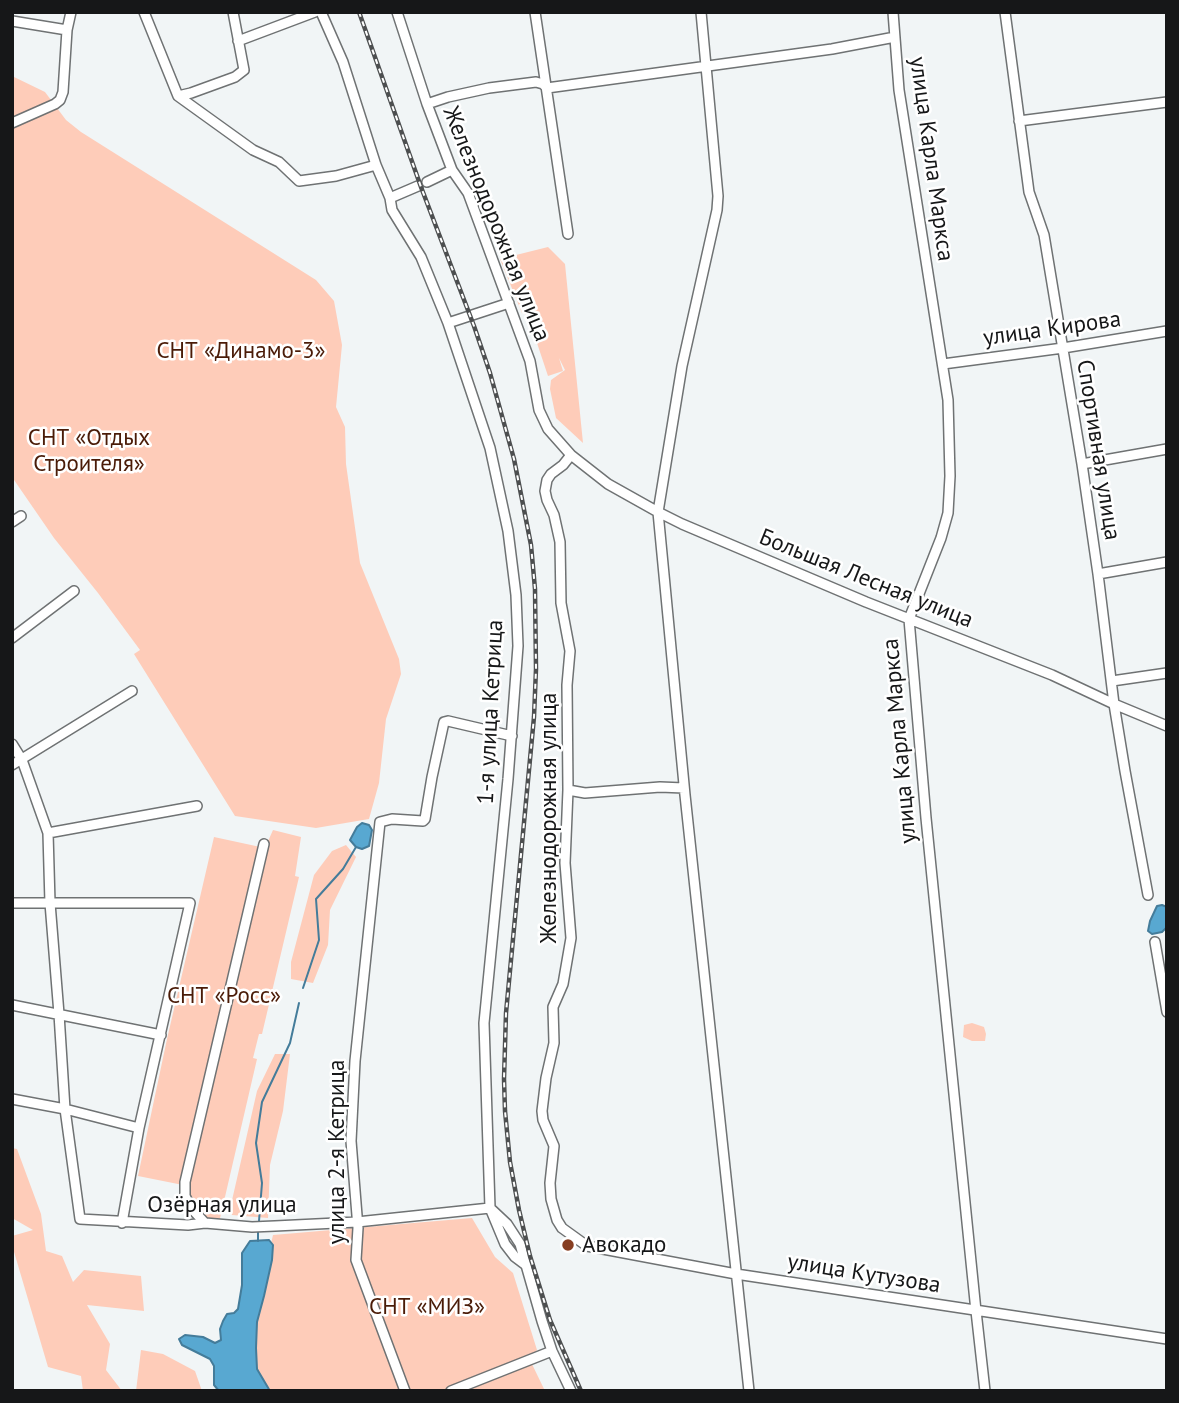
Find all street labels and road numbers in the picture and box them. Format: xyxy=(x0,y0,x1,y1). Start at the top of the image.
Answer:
street label: улица Карла Маркса xyxy=(903,55,959,263)
street label: Железнодорожная улица xyxy=(436,103,556,345)
street label: улица Кирова xyxy=(981,306,1123,352)
street label: Спортивная улица xyxy=(1070,358,1126,542)
street label: Большая Лесная улица xyxy=(755,523,977,635)
street label: 1-я улица Кетрица xyxy=(472,619,510,805)
street label: улица Карла Маркса xyxy=(877,637,923,845)
street label: Железнодорожная улица xyxy=(535,693,563,943)
street label: улица 2-я Кетрица xyxy=(323,1060,351,1244)
street label: Озёрная улица xyxy=(147,1191,297,1219)
street label: улица Кутузова xyxy=(785,1248,943,1300)

